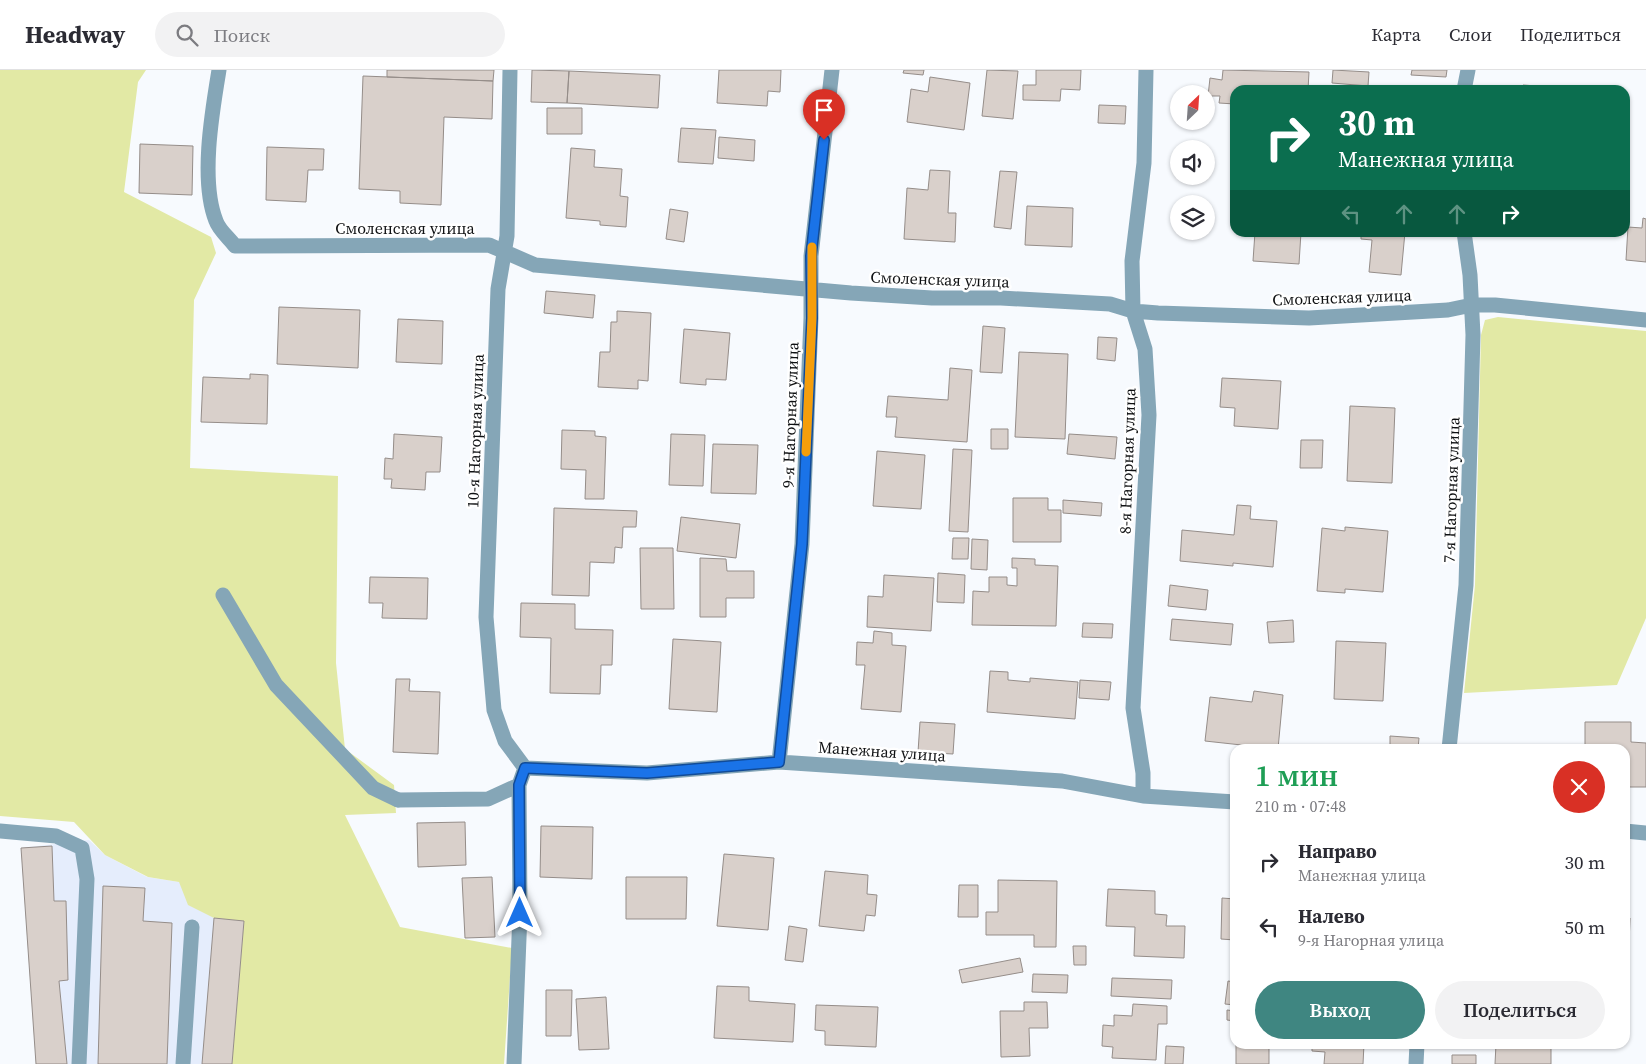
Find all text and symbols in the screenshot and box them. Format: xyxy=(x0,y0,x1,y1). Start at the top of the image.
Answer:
search box xyxy=(155,12,505,57)
text: Headway xyxy=(25,18,125,51)
icon: search xyxy=(173,21,201,49)
text: Поиск xyxy=(213,22,270,48)
text: Карта xyxy=(1371,22,1421,47)
text: Слои xyxy=(1449,22,1492,47)
text: Поделиться xyxy=(1520,22,1621,47)
north arrow xyxy=(1170,85,1215,130)
map controls xyxy=(1170,85,1215,240)
pin xyxy=(803,89,845,140)
icon: arrive xyxy=(810,96,838,124)
text: 30 m xyxy=(1338,99,1415,147)
icon: right xyxy=(1255,105,1320,170)
button: sound xyxy=(1170,140,1215,185)
text: Манежная улица xyxy=(1338,144,1514,174)
button: layers xyxy=(1170,195,1215,240)
icon: left xyxy=(1337,200,1365,228)
icon: ahead xyxy=(1390,200,1418,228)
icon: ahead xyxy=(1443,200,1471,228)
icon: right xyxy=(1496,200,1524,228)
street label: Смоленская улица xyxy=(335,217,476,239)
street label: Смоленская улица xyxy=(870,266,1011,292)
street label: Смоленская улица xyxy=(1272,284,1413,310)
street label: 9-я Нагорная улица xyxy=(776,341,804,488)
street label: 10-я Нагорная улица xyxy=(461,353,489,508)
street label: 8-я Нагорная улица xyxy=(1113,387,1141,534)
street label: 7-я Нагорная улица xyxy=(1437,416,1465,563)
street label: Манежная улица xyxy=(817,736,947,766)
text: 1 мин xyxy=(1255,755,1338,796)
button: close xyxy=(1553,761,1605,813)
text: 210 m · 07:48 xyxy=(1255,795,1346,817)
text: Направо xyxy=(1298,838,1377,864)
icon: right xyxy=(1255,848,1283,876)
text: 30 m xyxy=(1564,849,1605,875)
text: Манежная улица xyxy=(1298,864,1426,886)
position arrow xyxy=(493,886,545,938)
text: Налево xyxy=(1298,903,1365,929)
icon: left xyxy=(1255,913,1283,941)
text: 50 m xyxy=(1564,914,1605,940)
text: 9-я Нагорная улица xyxy=(1298,929,1444,951)
button: Выход xyxy=(1255,981,1425,1039)
button: Поделиться xyxy=(1435,981,1605,1039)

